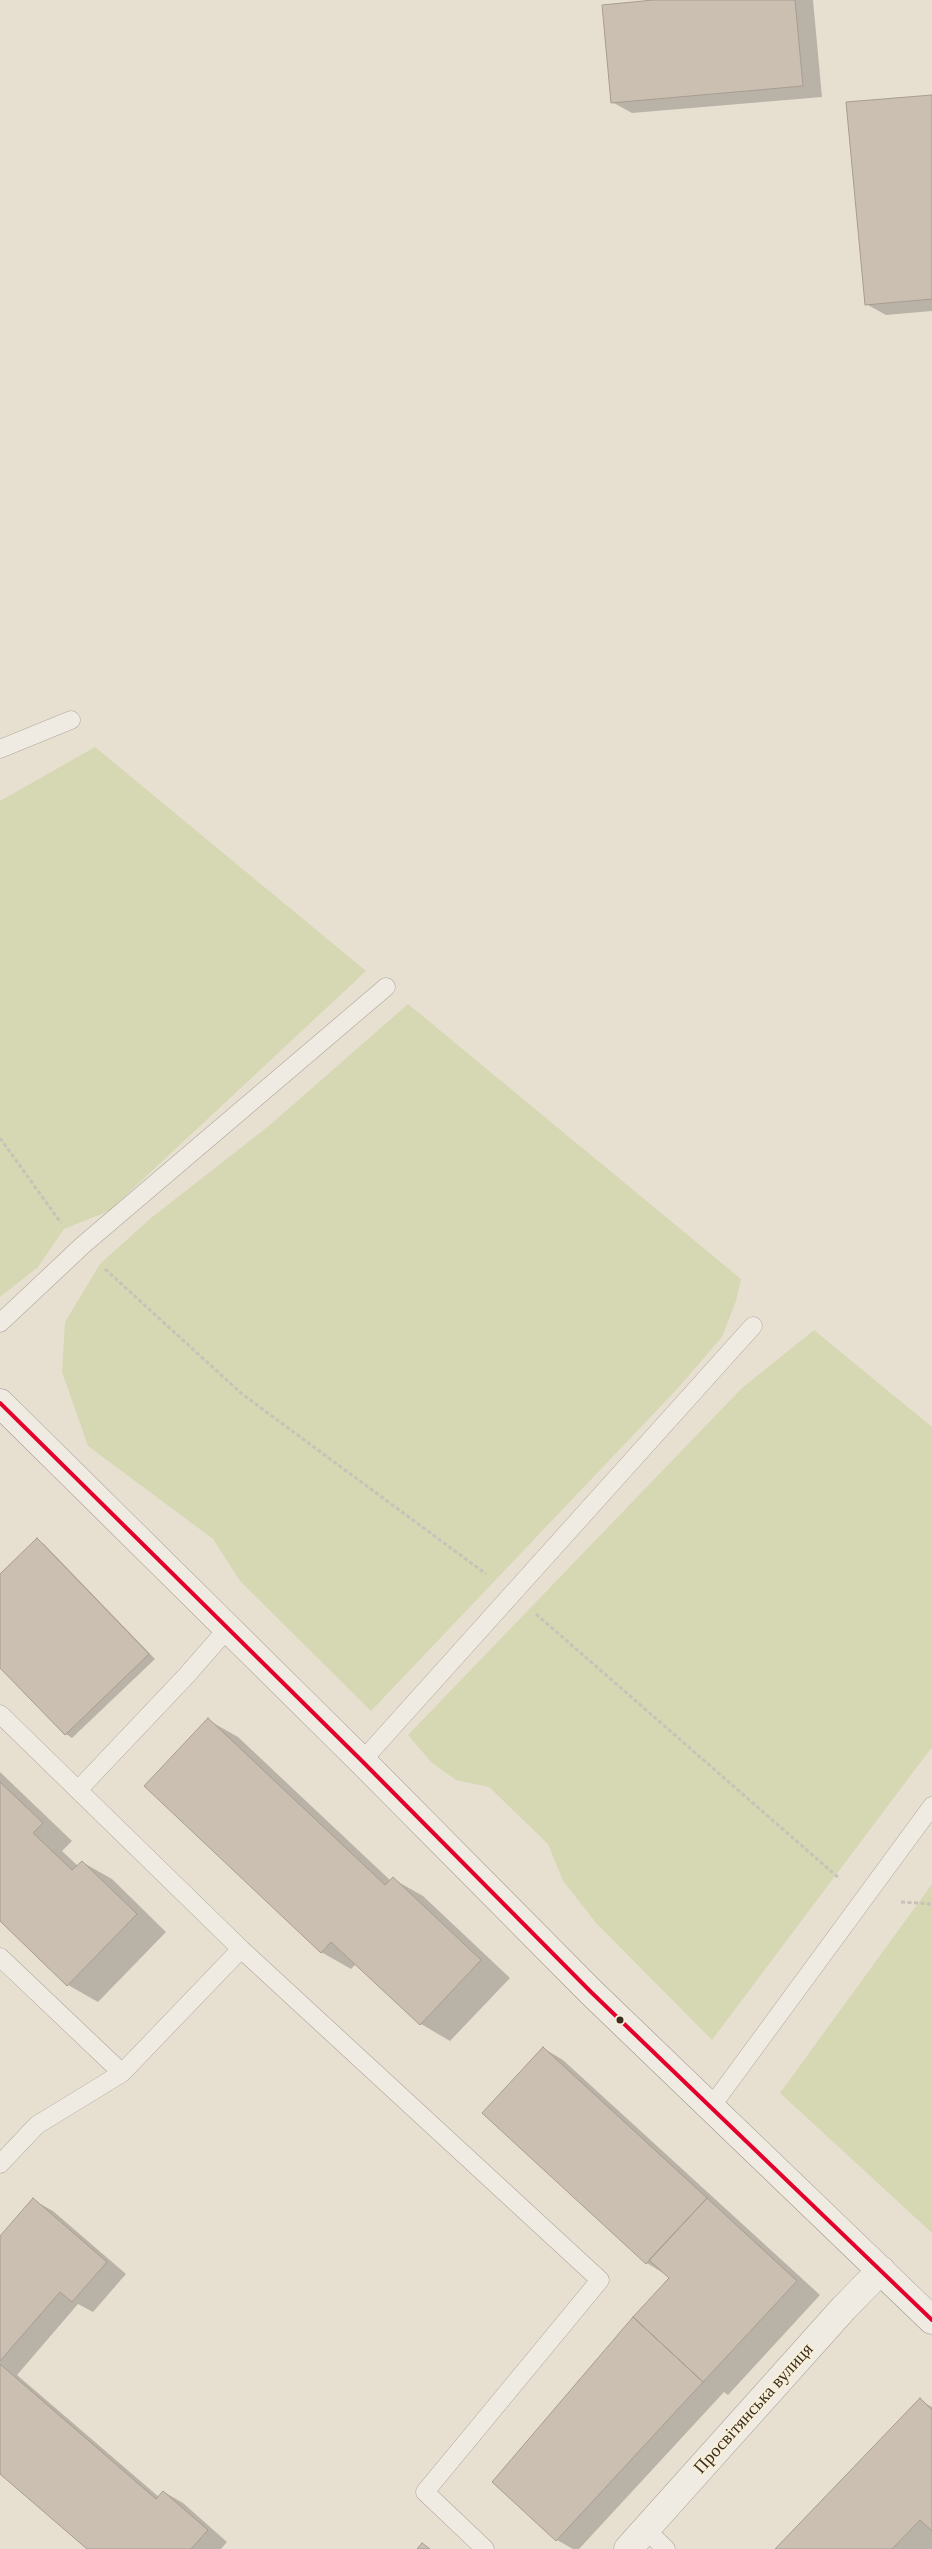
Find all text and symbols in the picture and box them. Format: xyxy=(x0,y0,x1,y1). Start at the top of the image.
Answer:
unlabelled marker xyxy=(615,2015,625,2025)
street label: Просвітянська вулиця xyxy=(690,2339,818,2479)

